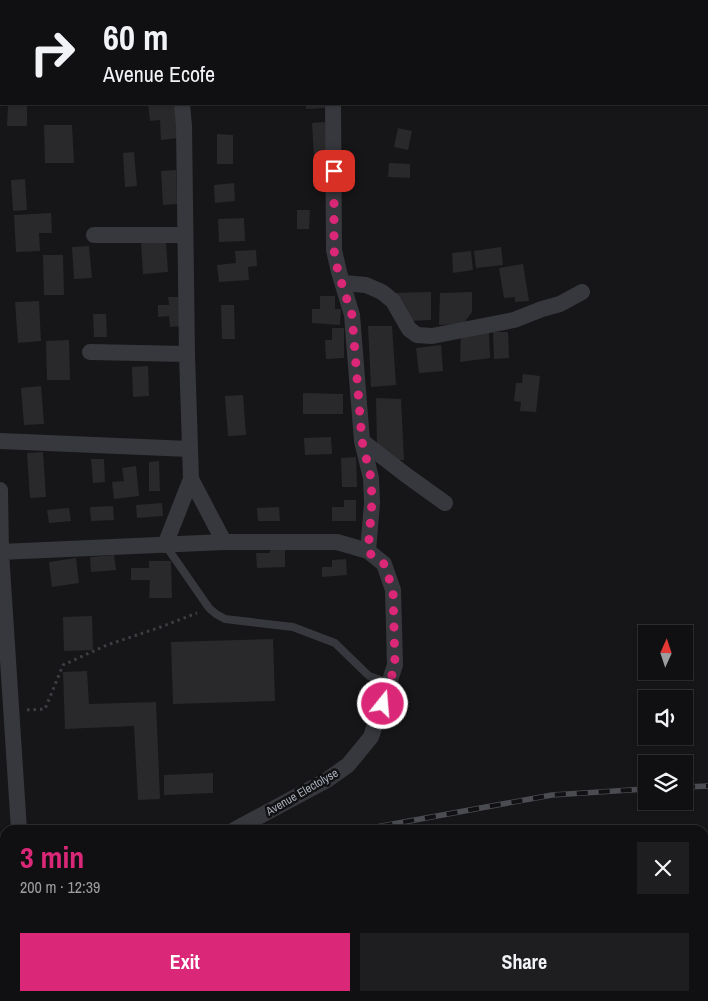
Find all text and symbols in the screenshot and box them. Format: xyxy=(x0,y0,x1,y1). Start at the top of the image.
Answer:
text: 60 m xyxy=(103,14,168,61)
icon: right xyxy=(20,20,85,85)
text: Avenue Ecofe xyxy=(103,59,215,89)
pin xyxy=(313,150,355,192)
icon: arrive xyxy=(320,157,348,185)
north arrow xyxy=(638,625,692,680)
map controls xyxy=(638,625,693,810)
position arrow xyxy=(356,677,408,729)
button: sound xyxy=(638,690,693,745)
button: layers xyxy=(638,755,693,810)
street label: Avenue Electolyse xyxy=(262,765,341,820)
text: 3 min xyxy=(20,837,84,877)
button: close xyxy=(637,842,689,894)
text: 200 m · 12:39 xyxy=(20,876,100,898)
button: Exit xyxy=(20,933,350,991)
button: Share xyxy=(360,933,689,991)

